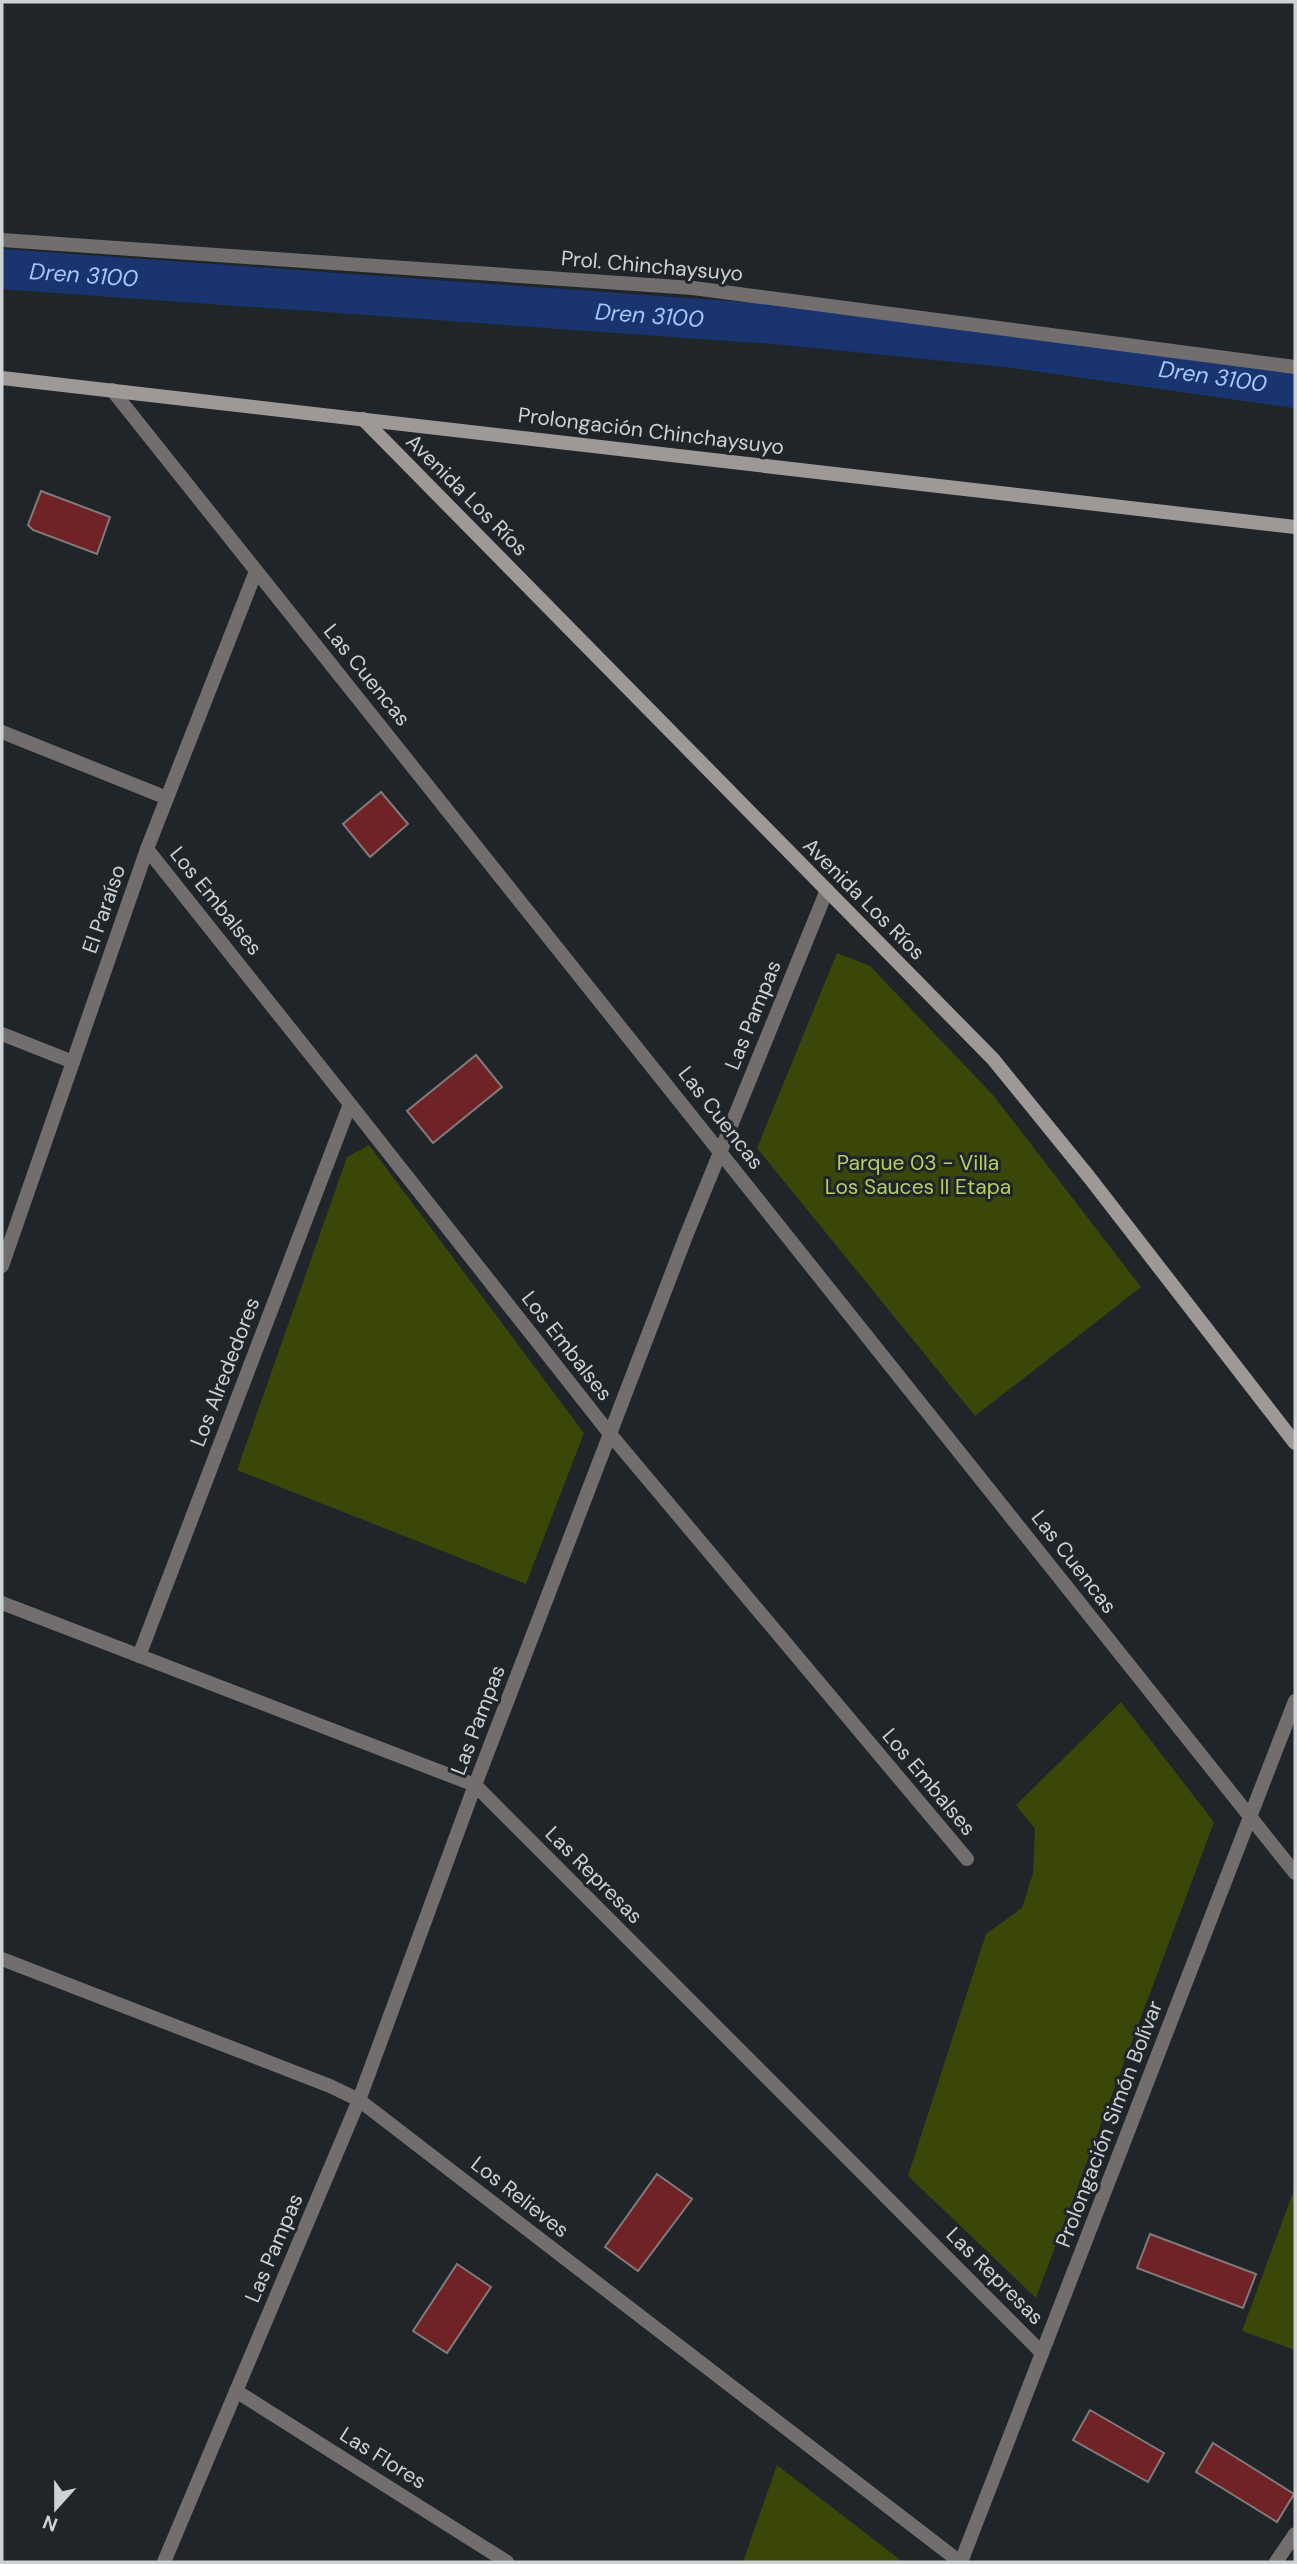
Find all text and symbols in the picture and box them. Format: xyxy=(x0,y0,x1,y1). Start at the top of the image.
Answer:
street label: Prol. Chinchaysuyo xyxy=(560,244,744,288)
water label: Dren 3100 xyxy=(28,256,139,294)
water label: Dren 3100 xyxy=(594,296,705,334)
water label: Dren 3100 xyxy=(1157,354,1269,399)
street label: Prolongación Chinchaysuyo xyxy=(516,401,786,461)
street label: Avenida Los Ríos xyxy=(400,428,534,562)
street label: Las Cuencas xyxy=(317,618,417,732)
street label: Avenida Los Ríos xyxy=(797,832,931,966)
street label: Los Embalses xyxy=(164,841,268,961)
street label: El Paraíso xyxy=(76,861,132,957)
street label: Las Pampas xyxy=(718,956,788,1074)
street label: Las Cuencas xyxy=(672,1061,770,1175)
park label: Parque 03 - Villa Los Sauces II Etapa xyxy=(825,1149,1011,1201)
street label: Los Embalses xyxy=(515,1285,619,1407)
street label: Los Alrededores xyxy=(184,1293,266,1451)
street label: Las Cuencas xyxy=(1025,1505,1123,1619)
street label: Las Pampas xyxy=(444,1661,512,1779)
street label: Los Embalses xyxy=(876,1722,982,1842)
street label: Las Represas xyxy=(539,1820,649,1930)
street label: Prolongación Simón Bolívar xyxy=(1049,1997,1169,2251)
street label: Los Relieves xyxy=(465,2150,575,2244)
street label: Las Pampas xyxy=(239,2189,309,2307)
street label: Las Represas xyxy=(940,2221,1050,2331)
street label: Las Flores xyxy=(335,2420,431,2496)
north arrow xyxy=(21,2473,91,2543)
text: N xyxy=(39,2509,61,2538)

